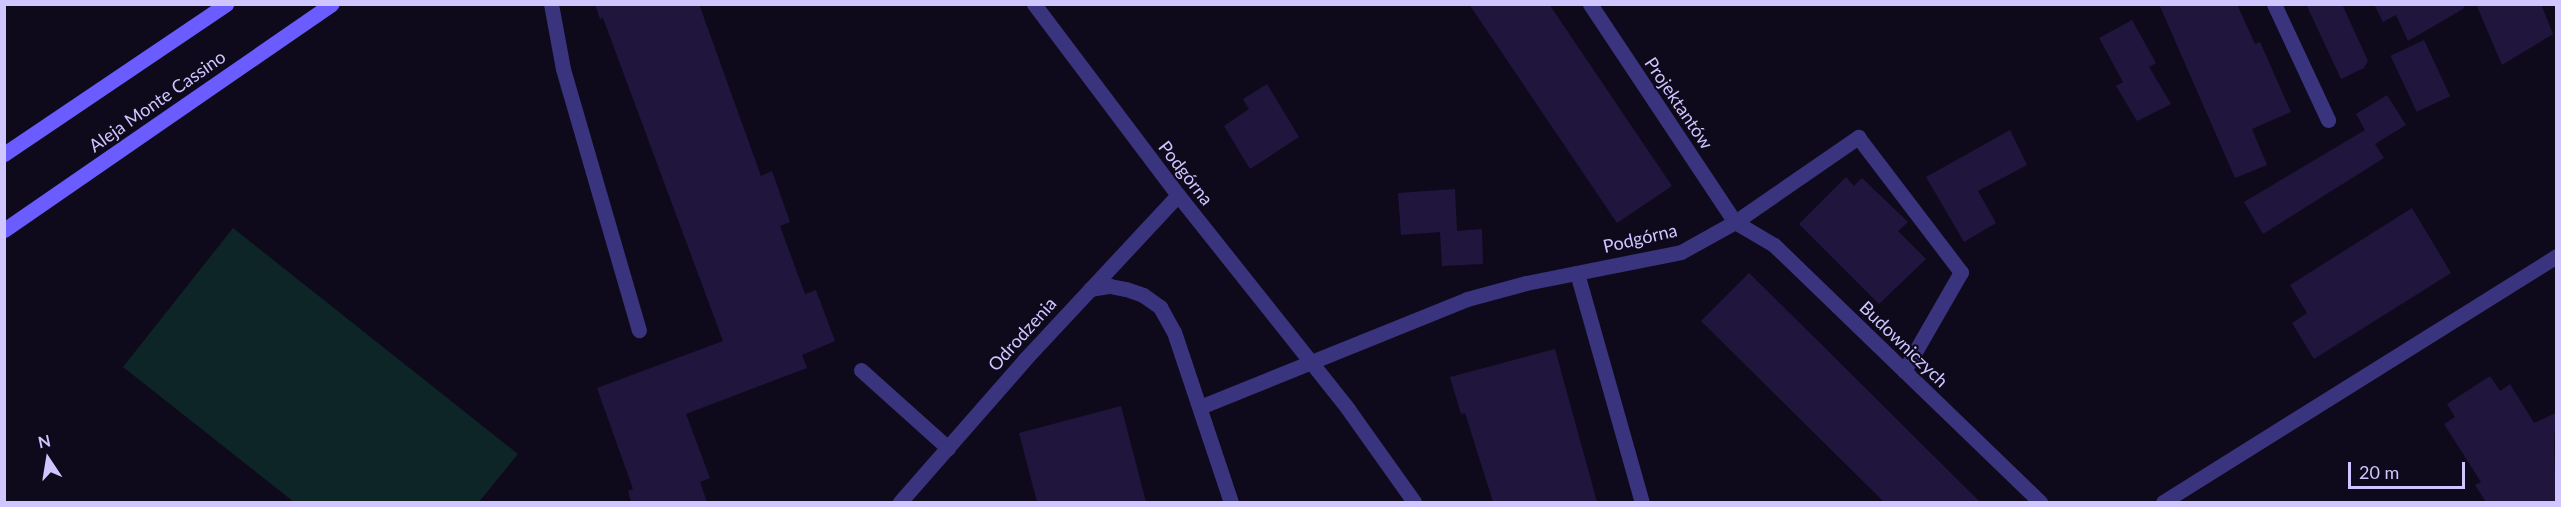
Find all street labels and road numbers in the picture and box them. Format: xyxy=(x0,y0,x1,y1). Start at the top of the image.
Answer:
street label: Aleja Monte Cassino xyxy=(84,46,230,156)
street label: Projektantów xyxy=(1640,53,1718,153)
street label: Podgórna xyxy=(1154,137,1218,209)
street label: Podgórna xyxy=(1601,219,1679,257)
street label: Odrodzenia xyxy=(983,293,1061,375)
street label: Budowniczych xyxy=(1855,296,1953,392)

